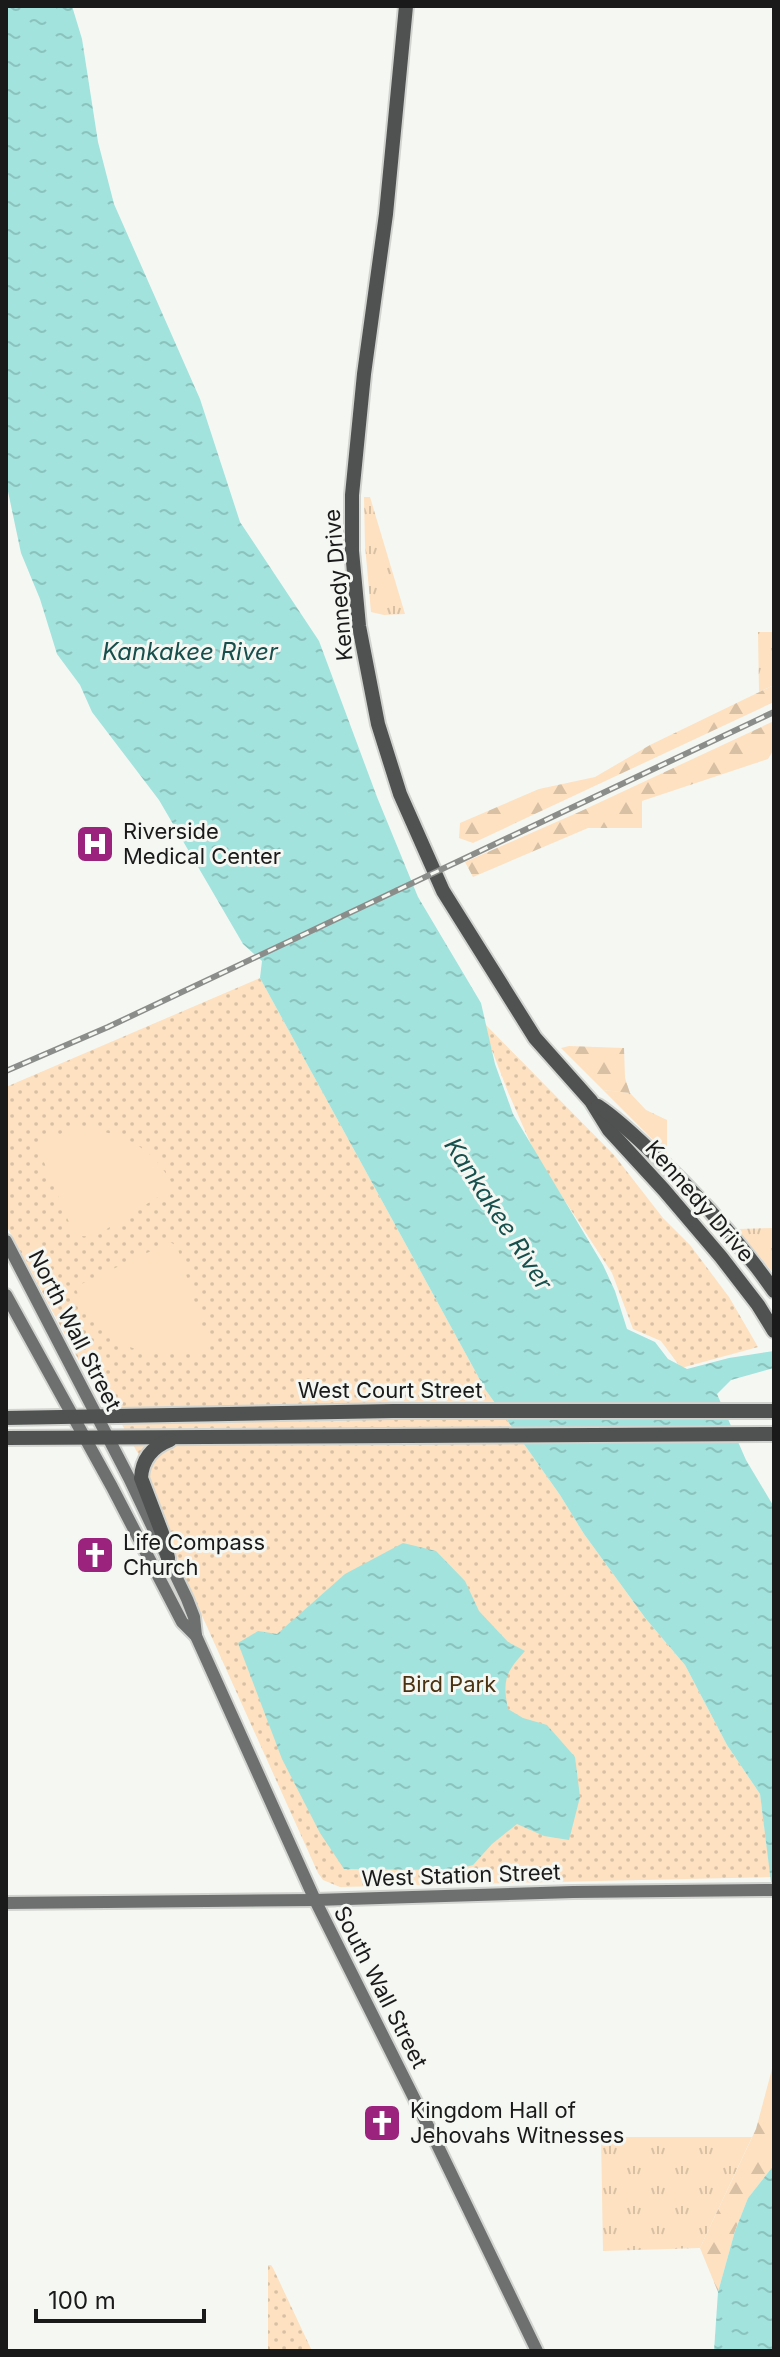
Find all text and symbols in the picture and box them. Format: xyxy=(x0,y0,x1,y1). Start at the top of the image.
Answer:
street label: Kennedy Drive xyxy=(318,508,358,662)
water label: Kankakee River xyxy=(102,637,279,666)
place label: Riverside Medical Center xyxy=(123,818,281,869)
hospital icon: Riverside Medical Center xyxy=(74,823,116,865)
water label: Kankakee River xyxy=(438,1132,559,1296)
street label: Kennedy Drive xyxy=(640,1135,760,1267)
street label: North Wall Street xyxy=(23,1245,127,1415)
street label: West Court Street xyxy=(298,1377,482,1403)
place label: Life Compass Church xyxy=(123,1529,265,1580)
church icon: Life Compass Church xyxy=(74,1534,116,1576)
park label: Bird Park xyxy=(402,1671,496,1697)
street label: West Station Street xyxy=(361,1859,561,1891)
street label: South Wall Street xyxy=(329,1902,433,2072)
place label: Kingdom Hall of Jehovahs Witnesses xyxy=(410,2097,624,2148)
church icon: Kingdom Hall of Jehovahs Witnesses xyxy=(361,2102,403,2144)
scale bar xyxy=(36,2273,204,2323)
text: 100 m xyxy=(48,2286,116,2315)

